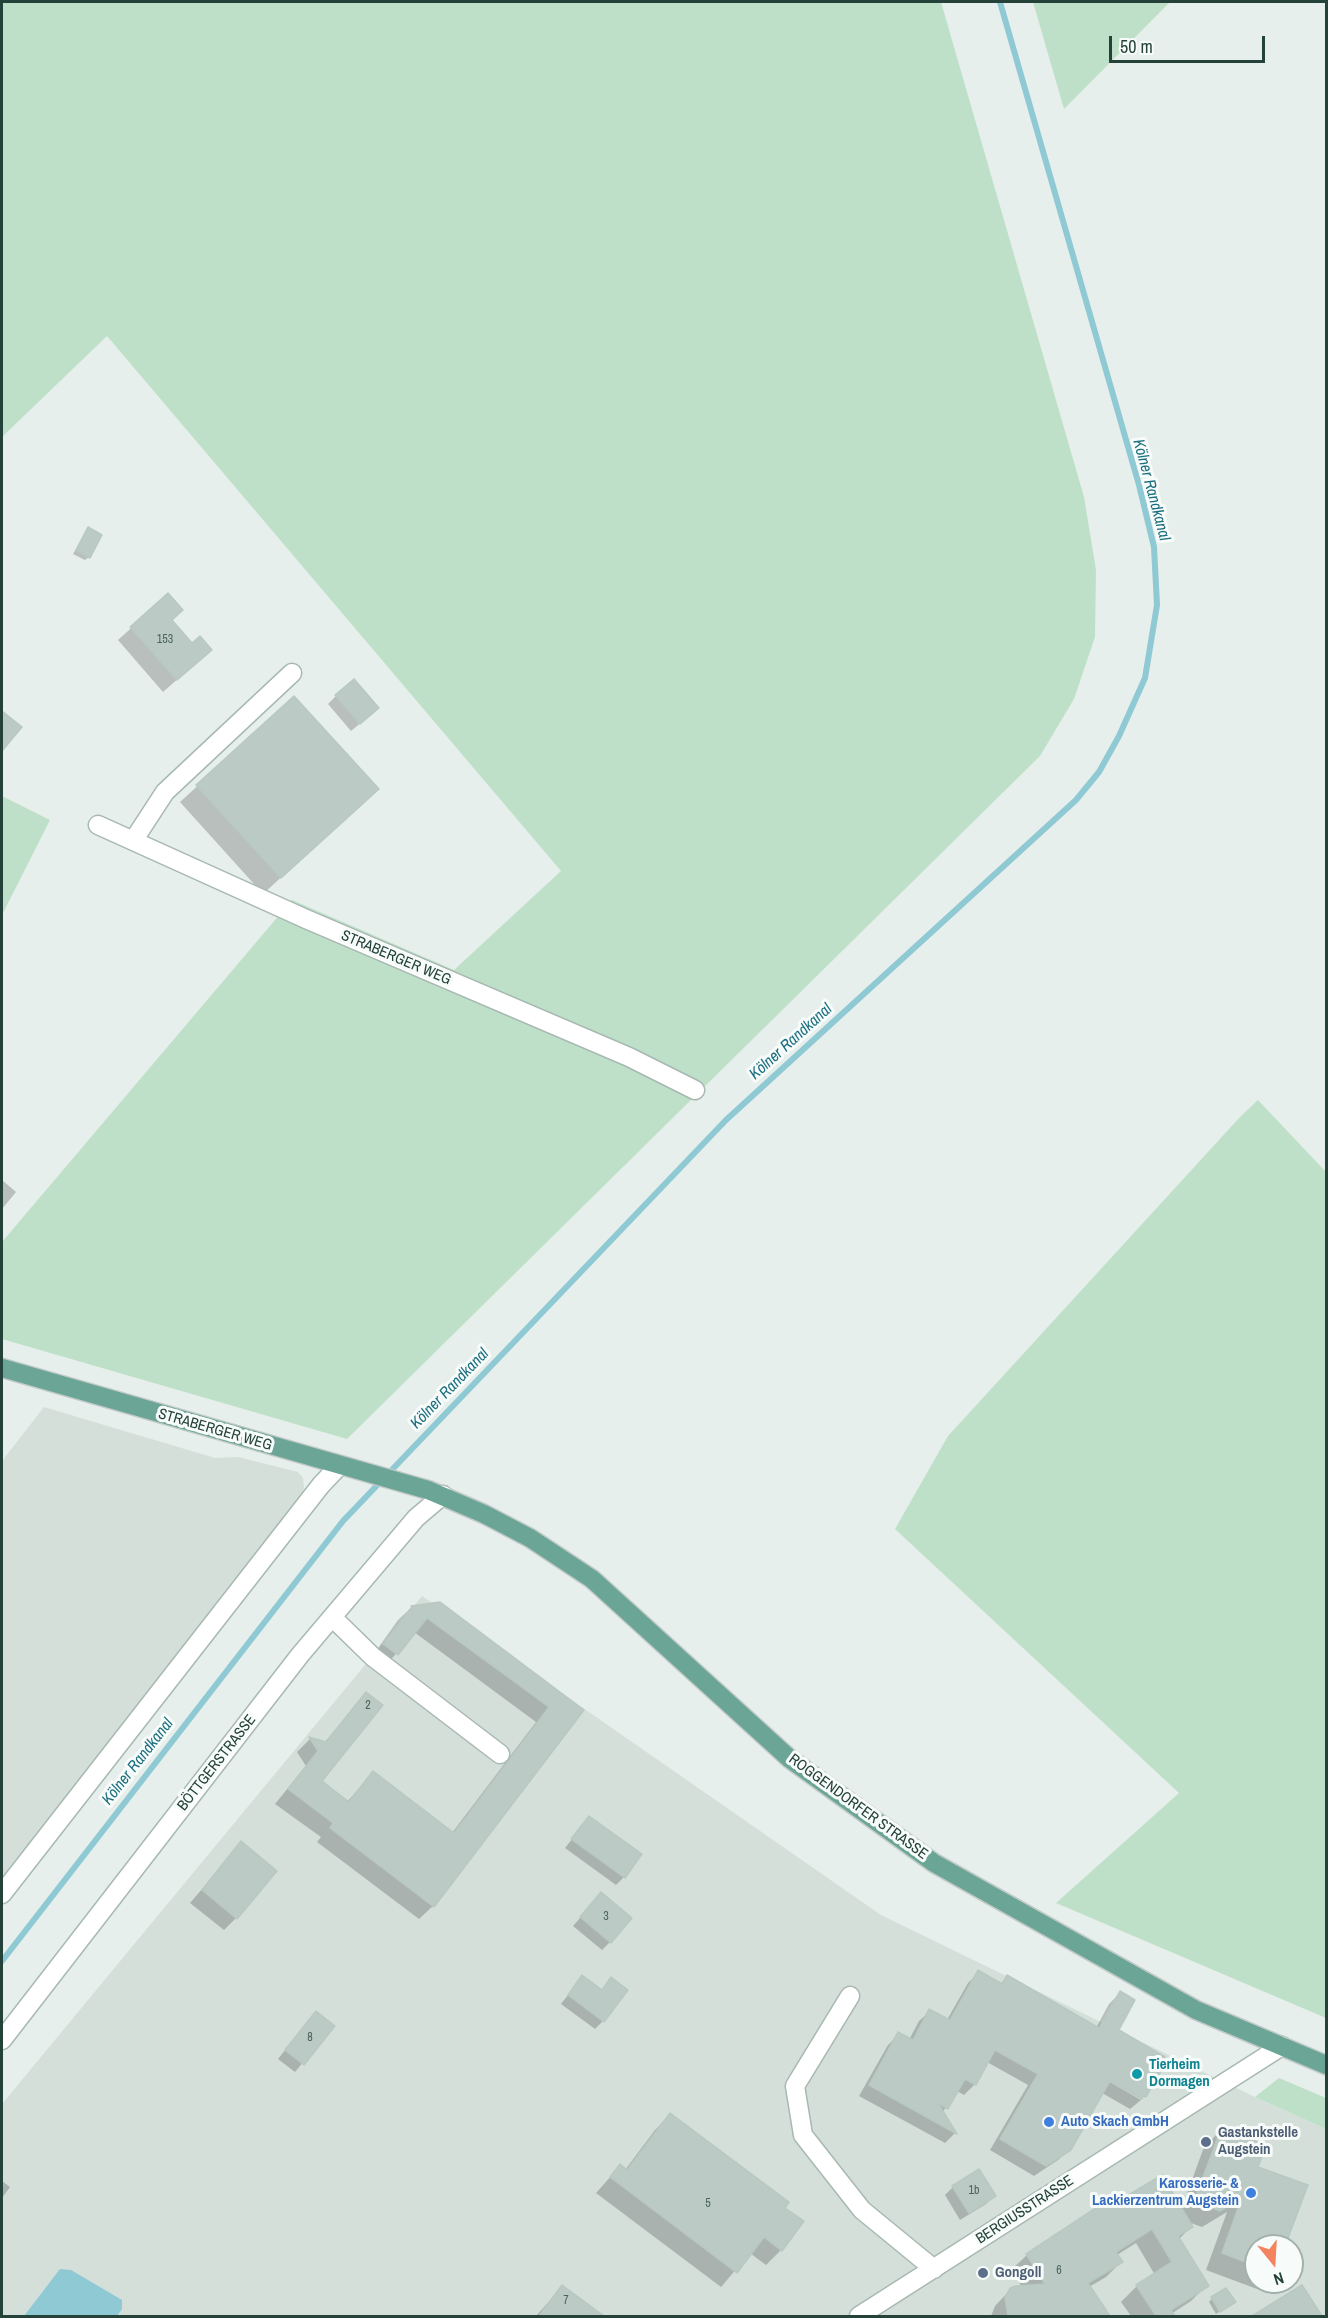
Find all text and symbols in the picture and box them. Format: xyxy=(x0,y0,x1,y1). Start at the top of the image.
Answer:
scale bar xyxy=(1112,24,1268,62)
text: 50 m xyxy=(1120,34,1153,59)
water label: Kölner Randkanal xyxy=(1128,437,1174,543)
house number: 153 xyxy=(157,633,173,647)
street label: STRABERGER WEG xyxy=(338,927,454,989)
water label: Kölner Randkanal xyxy=(746,1000,836,1084)
water label: Kölner Randkanal xyxy=(407,1345,493,1433)
street label: STRABERGER WEG xyxy=(156,1405,274,1455)
house number: 2 xyxy=(365,1699,371,1713)
street label: BÖTTGERSTRASSE xyxy=(174,1711,260,1815)
water label: Kölner Randkanal xyxy=(98,1715,178,1809)
street label: ROGGENDORFER STRASSE xyxy=(785,1751,931,1863)
house number: 3 xyxy=(603,1910,609,1924)
house number: 8 xyxy=(307,2031,313,2045)
place label: Tierheim Dormagen xyxy=(1149,2056,1210,2091)
marker: Tierheim Dormagen xyxy=(1130,2067,1144,2081)
place label: Auto Skach GmbH xyxy=(1061,2113,1169,2131)
marker: Auto Skach GmbH xyxy=(1042,2115,1056,2129)
place label: Gastankstelle Augstein xyxy=(1218,2124,1298,2159)
marker: Gastankstelle Augstein xyxy=(1199,2135,1213,2149)
street label: BERGIUSSTRASSE xyxy=(973,2172,1077,2248)
place label: Karosserie- & Lackierzentrum Augstein xyxy=(1092,2175,1239,2210)
house number: 1b xyxy=(969,2184,979,2198)
marker: Karosserie- & Lackierzentrum Augstein xyxy=(1244,2186,1258,2200)
house number: 5 xyxy=(705,2197,711,2211)
north arrow xyxy=(1244,2234,1304,2294)
place label: Gongoll xyxy=(995,2264,1041,2282)
house number: 6 xyxy=(1056,2264,1062,2278)
marker: Gongoll xyxy=(976,2266,990,2280)
text: N xyxy=(1271,2267,1287,2291)
house number: 7 xyxy=(563,2294,569,2308)

